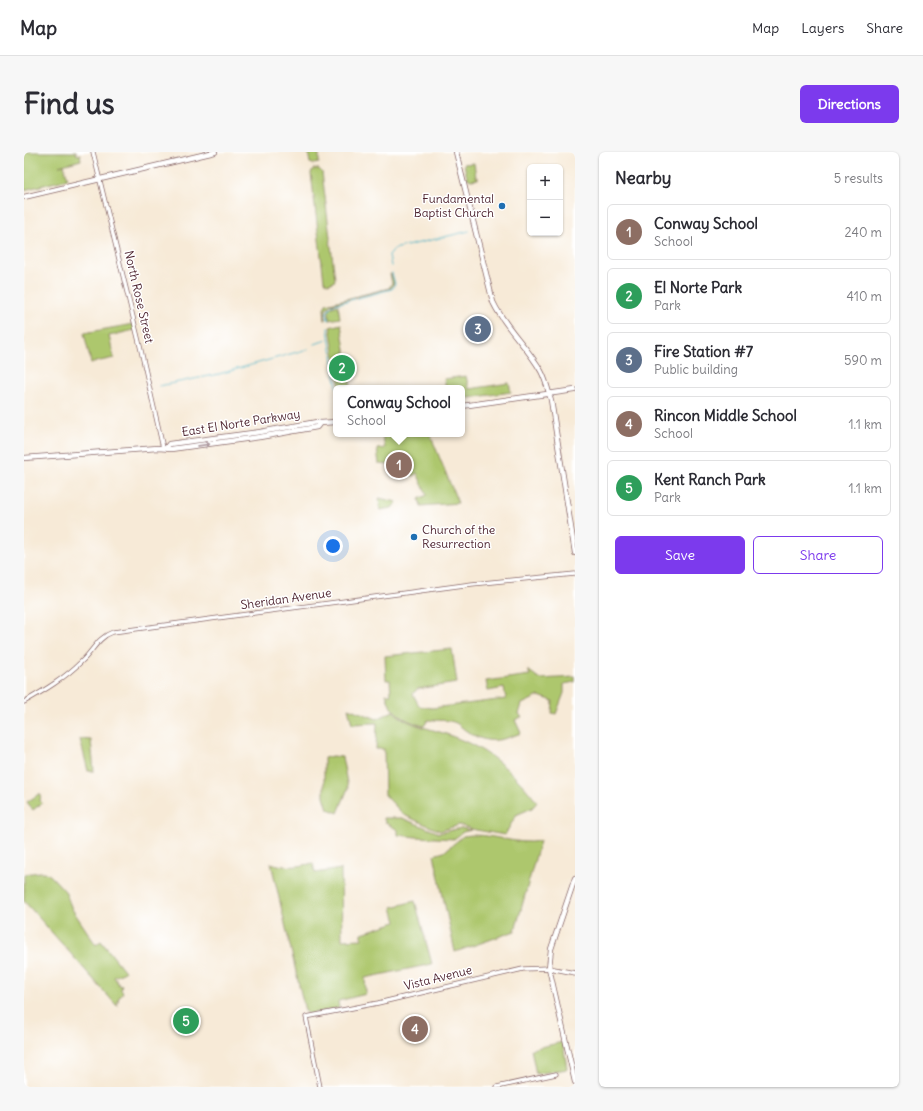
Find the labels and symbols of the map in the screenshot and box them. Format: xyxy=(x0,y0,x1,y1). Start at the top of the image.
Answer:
place label: Fundamental Baptist Church xyxy=(414,191,494,220)
marker: Fundamental Baptist Church xyxy=(497,201,507,211)
street label: North Rose Street xyxy=(122,249,157,345)
pin: 3 xyxy=(465,314,491,344)
pin: 2 xyxy=(329,353,355,383)
street label: East El Norte Parkway xyxy=(181,406,301,439)
one-way arrow xyxy=(197,441,210,449)
pin: 1 xyxy=(386,450,412,480)
place label: Church of the Resurrection xyxy=(422,522,495,551)
marker: Church of the Resurrection xyxy=(409,532,419,542)
your location xyxy=(323,536,343,556)
street label: Sheridan Avenue xyxy=(240,585,332,612)
street label: Vista Avenue xyxy=(402,962,473,993)
pin: 5 xyxy=(173,1006,199,1036)
pin: 4 xyxy=(402,1014,428,1044)

